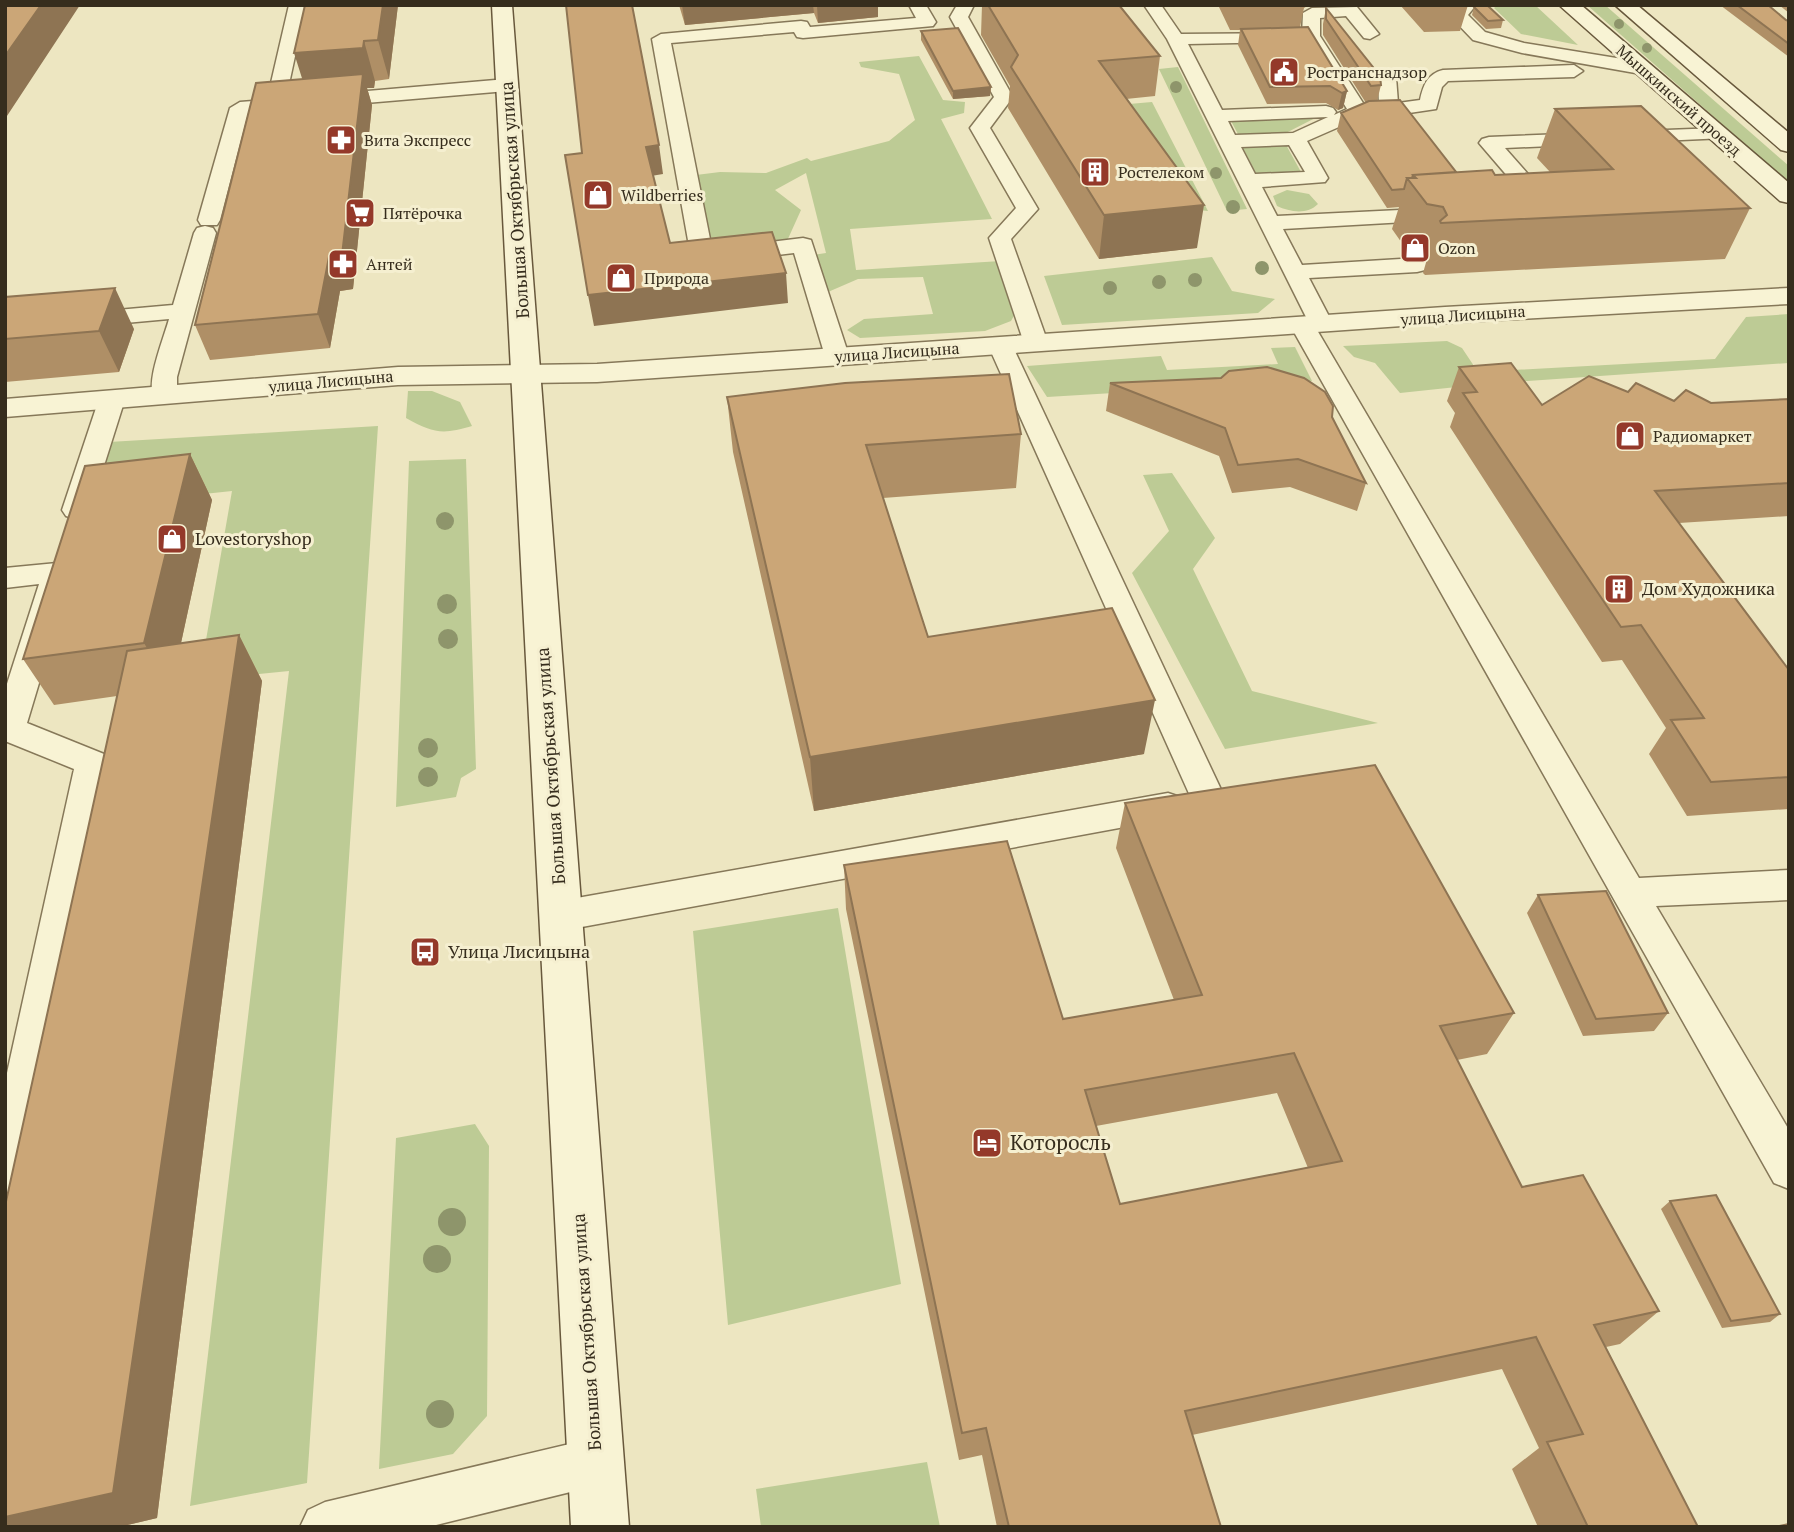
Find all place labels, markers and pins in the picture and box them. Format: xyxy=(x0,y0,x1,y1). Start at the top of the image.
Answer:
public building icon: Ространснадзор xyxy=(1267,55,1301,89)
place label: Ространснадзор xyxy=(1307,61,1427,83)
pharmacy icon: Вита Экспресс xyxy=(324,123,358,157)
place label: Вита Экспресс xyxy=(364,129,471,151)
building icon: Ростелеком xyxy=(1078,155,1112,189)
place label: Ростелеком xyxy=(1118,161,1205,183)
shop icon: Wildberries xyxy=(581,178,615,212)
place label: Wildberries xyxy=(621,184,703,206)
supermarket icon: Пятёрочка xyxy=(343,196,377,230)
place label: Пятёрочка xyxy=(383,202,462,224)
shop icon: Ozon xyxy=(1398,231,1432,265)
place label: Ozon xyxy=(1438,237,1476,259)
pharmacy icon: Антей xyxy=(326,247,360,281)
place label: Антей xyxy=(366,253,413,275)
shop icon: Природа xyxy=(604,261,638,295)
place label: Природа xyxy=(644,267,709,289)
shop icon: Радиомаркет xyxy=(1613,419,1647,453)
place label: Радиомаркет xyxy=(1653,425,1752,447)
shop icon: Lovestoryshop xyxy=(155,522,189,556)
place label: Lovestoryshop xyxy=(195,526,312,550)
building icon: Дом Художника xyxy=(1602,572,1636,606)
place label: Дом Художника xyxy=(1642,576,1775,600)
bus stop icon: Улица Лисицына xyxy=(408,935,442,969)
place label: Улица Лисицына xyxy=(448,939,590,963)
hotel icon: Которосль xyxy=(970,1126,1004,1160)
place label: Которосль xyxy=(1010,1128,1111,1156)

